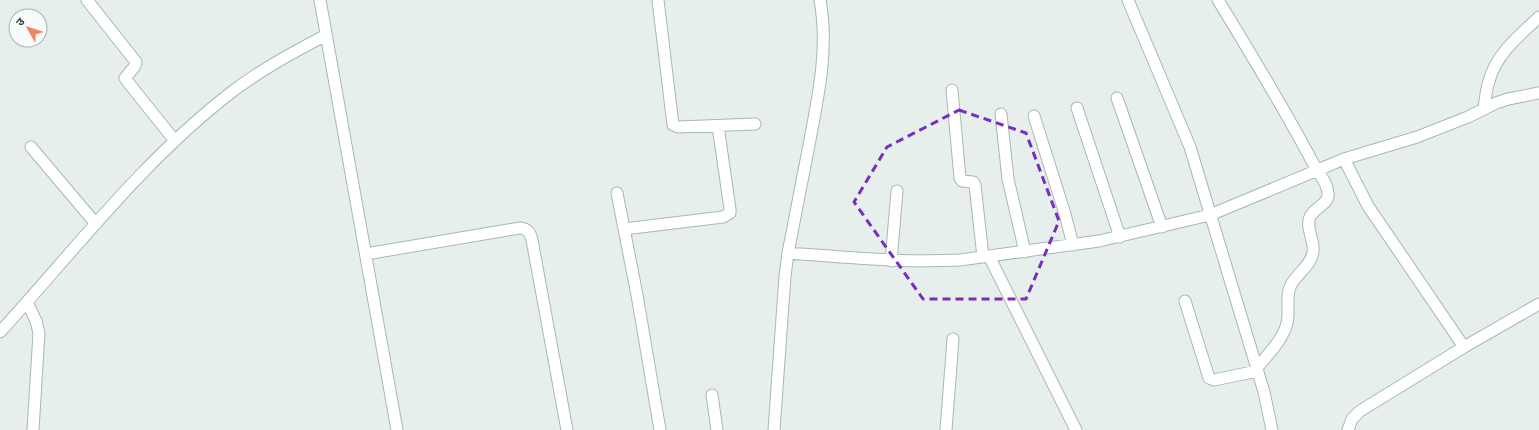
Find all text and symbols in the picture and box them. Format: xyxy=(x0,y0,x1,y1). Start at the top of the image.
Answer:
north arrow xyxy=(8,8,48,48)
text: उ xyxy=(13,14,27,28)

